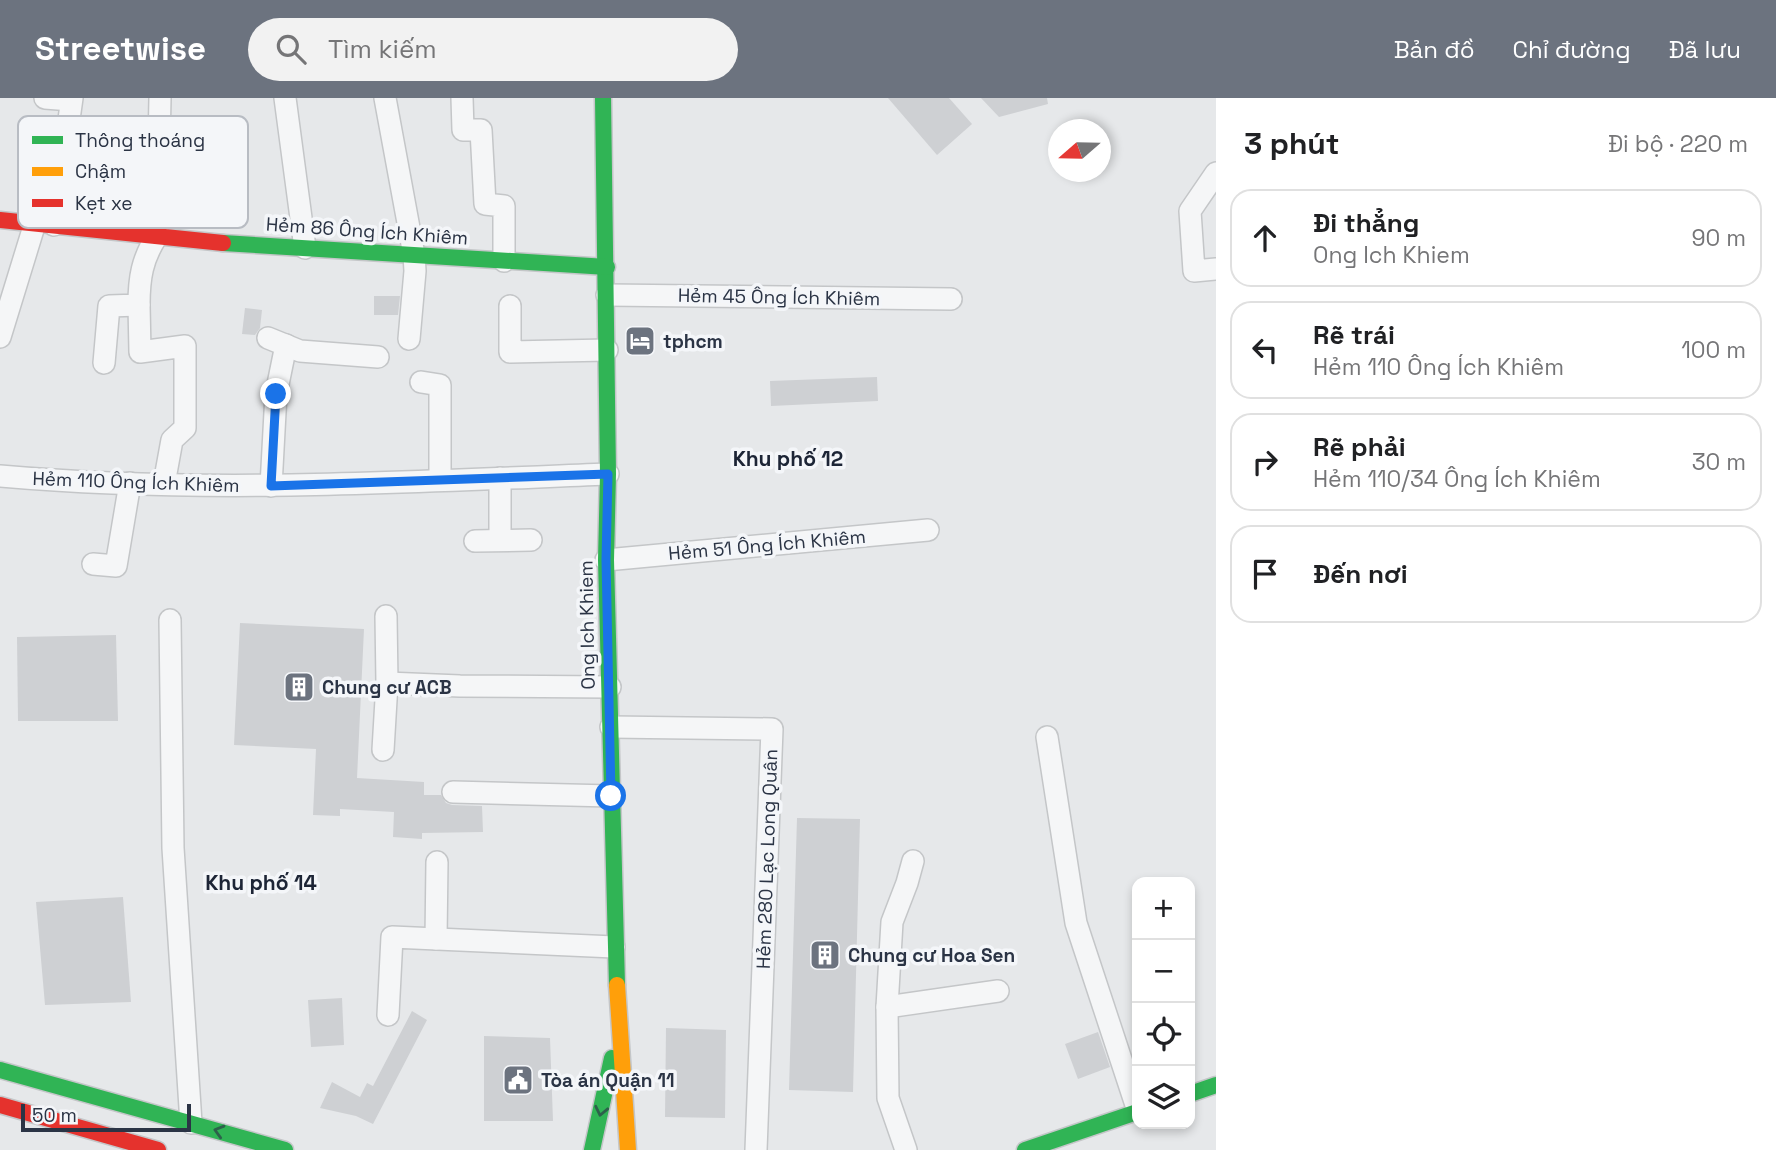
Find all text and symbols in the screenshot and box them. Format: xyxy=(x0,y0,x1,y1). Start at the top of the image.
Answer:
search box xyxy=(248,18,738,81)
text: Streetwise xyxy=(35,28,206,70)
icon: search xyxy=(272,30,310,68)
text: Tìm kiếm xyxy=(328,32,437,66)
text: Bản đồ xyxy=(1394,34,1475,65)
text: Chỉ đường xyxy=(1513,34,1631,65)
text: Đã lưu xyxy=(1669,34,1741,65)
legend xyxy=(18,116,248,228)
north arrow xyxy=(1048,119,1111,182)
text: 3 phút xyxy=(1244,124,1339,163)
text: Thông thoáng xyxy=(75,128,205,153)
text: Đi bộ · 220 m xyxy=(1608,129,1748,159)
text: Chậm xyxy=(75,159,126,184)
text: Kẹt xe xyxy=(75,191,133,216)
text: Đi thẳng xyxy=(1313,206,1419,240)
street label: Hẻm 86 Ông Ích Khiêm xyxy=(265,211,469,251)
icon: ahead xyxy=(1246,219,1284,257)
text: 90 m xyxy=(1691,223,1746,253)
text: Ong Ich Khiem xyxy=(1313,240,1470,270)
street label: Hẻm 45 Ông Ích Khiêm xyxy=(678,283,880,311)
text: Rẽ trái xyxy=(1313,318,1395,352)
hotel icon: tphcm xyxy=(623,324,657,358)
place label: tphcm xyxy=(663,329,723,354)
icon: left xyxy=(1246,331,1284,369)
text: 100 m xyxy=(1681,335,1746,365)
text: Hẻm 110 Ông Ích Khiêm xyxy=(1313,352,1564,382)
route end xyxy=(260,378,291,409)
text: Rẽ phải xyxy=(1313,430,1406,464)
icon: right xyxy=(1246,443,1284,481)
district label: Khu phố 12 xyxy=(733,445,843,472)
text: 30 m xyxy=(1692,447,1746,477)
text: Hẻm 110/34 Ông Ích Khiêm xyxy=(1313,464,1601,494)
street label: Hẻm 110 Ông Ích Khiêm xyxy=(32,466,240,498)
street label: Hẻm 51 Ông Ích Khiêm xyxy=(667,524,867,566)
icon: arrive xyxy=(1246,555,1284,593)
text: Đến nơi xyxy=(1313,557,1408,591)
street label: Ong Ich Khiem xyxy=(573,560,601,690)
building icon: Chung cư ACB xyxy=(282,670,316,704)
place label: Chung cư ACB xyxy=(322,675,452,700)
street label: Hẻm 280 Lạc Long Quân xyxy=(751,748,783,970)
route start xyxy=(595,780,626,811)
district label: Khu phố 14 xyxy=(205,869,317,896)
map controls xyxy=(1132,877,1195,1129)
button: + xyxy=(1132,877,1195,940)
building icon: Chung cư Hoa Sen xyxy=(808,938,842,972)
button: − xyxy=(1132,940,1195,1003)
place label: Chung cư Hoa Sen xyxy=(848,943,1015,968)
button: locate xyxy=(1132,1003,1195,1066)
public building icon: Tòa án Quận 11 xyxy=(501,1063,535,1097)
button: layers xyxy=(1132,1066,1195,1129)
place label: Tòa án Quận 11 xyxy=(541,1068,675,1093)
scale bar xyxy=(21,1101,191,1133)
text: 50 m xyxy=(32,1103,77,1128)
one-way arrow xyxy=(595,1105,610,1117)
one-way arrow xyxy=(213,1125,225,1140)

